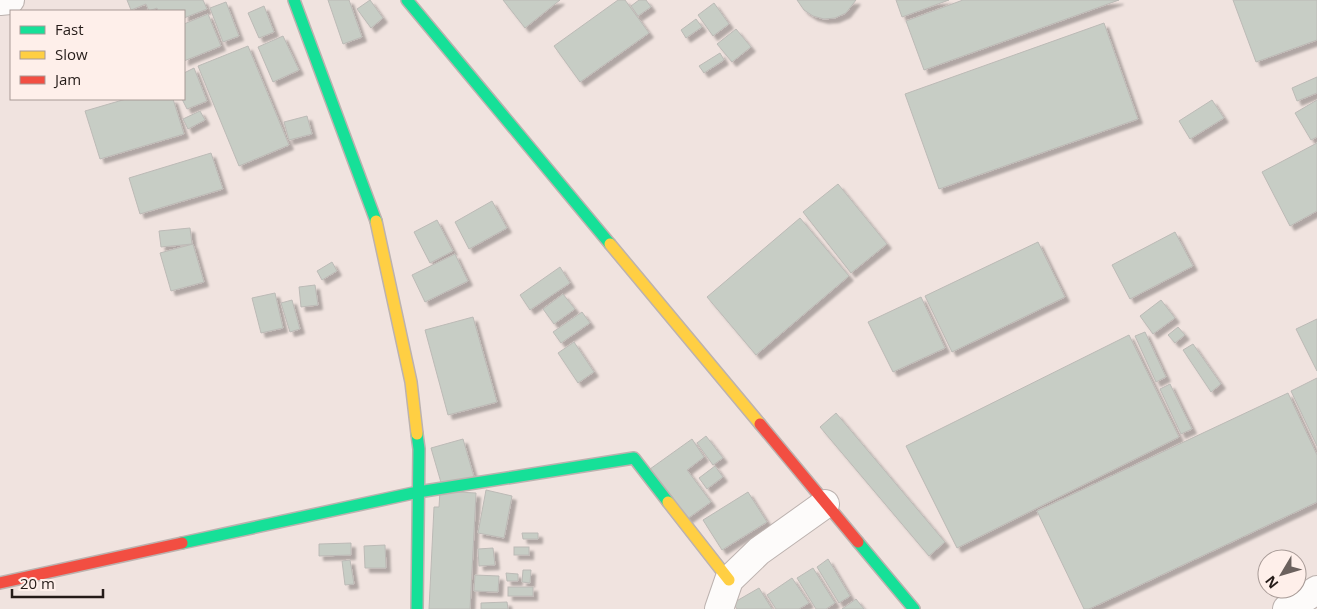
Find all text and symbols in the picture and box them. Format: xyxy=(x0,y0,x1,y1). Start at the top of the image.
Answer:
legend xyxy=(10,10,185,100)
text: Fast xyxy=(55,19,84,39)
text: Slow xyxy=(55,44,88,64)
text: Jam xyxy=(53,69,81,89)
north arrow xyxy=(1257,549,1307,599)
scale bar xyxy=(12,566,104,598)
text: N xyxy=(1260,572,1282,593)
text: 20 m xyxy=(20,573,55,593)

